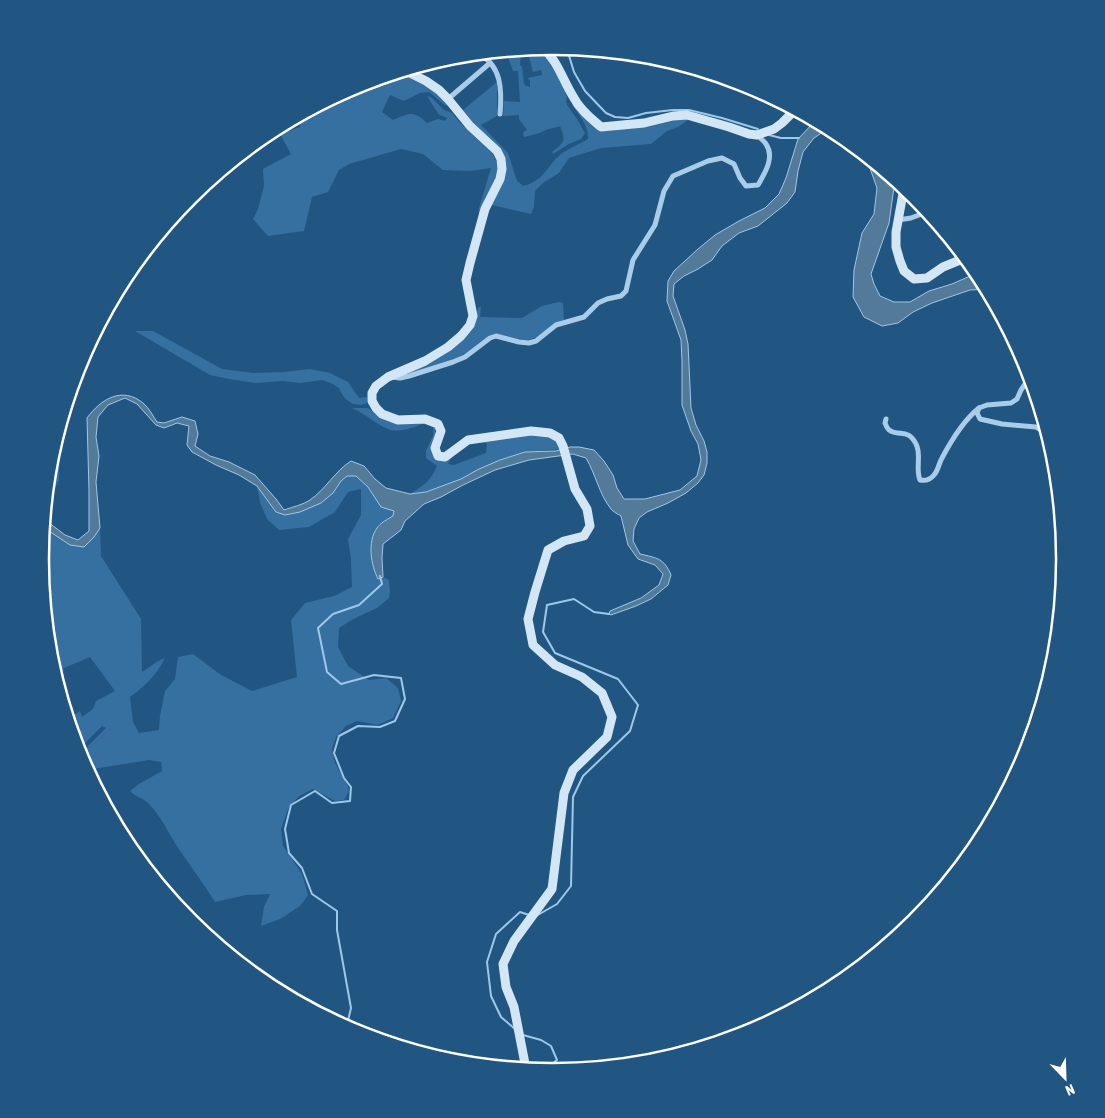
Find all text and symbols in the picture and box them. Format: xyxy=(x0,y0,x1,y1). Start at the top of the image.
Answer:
north arrow xyxy=(1040,1053,1090,1103)
text: N xyxy=(1063,1081,1077,1099)

